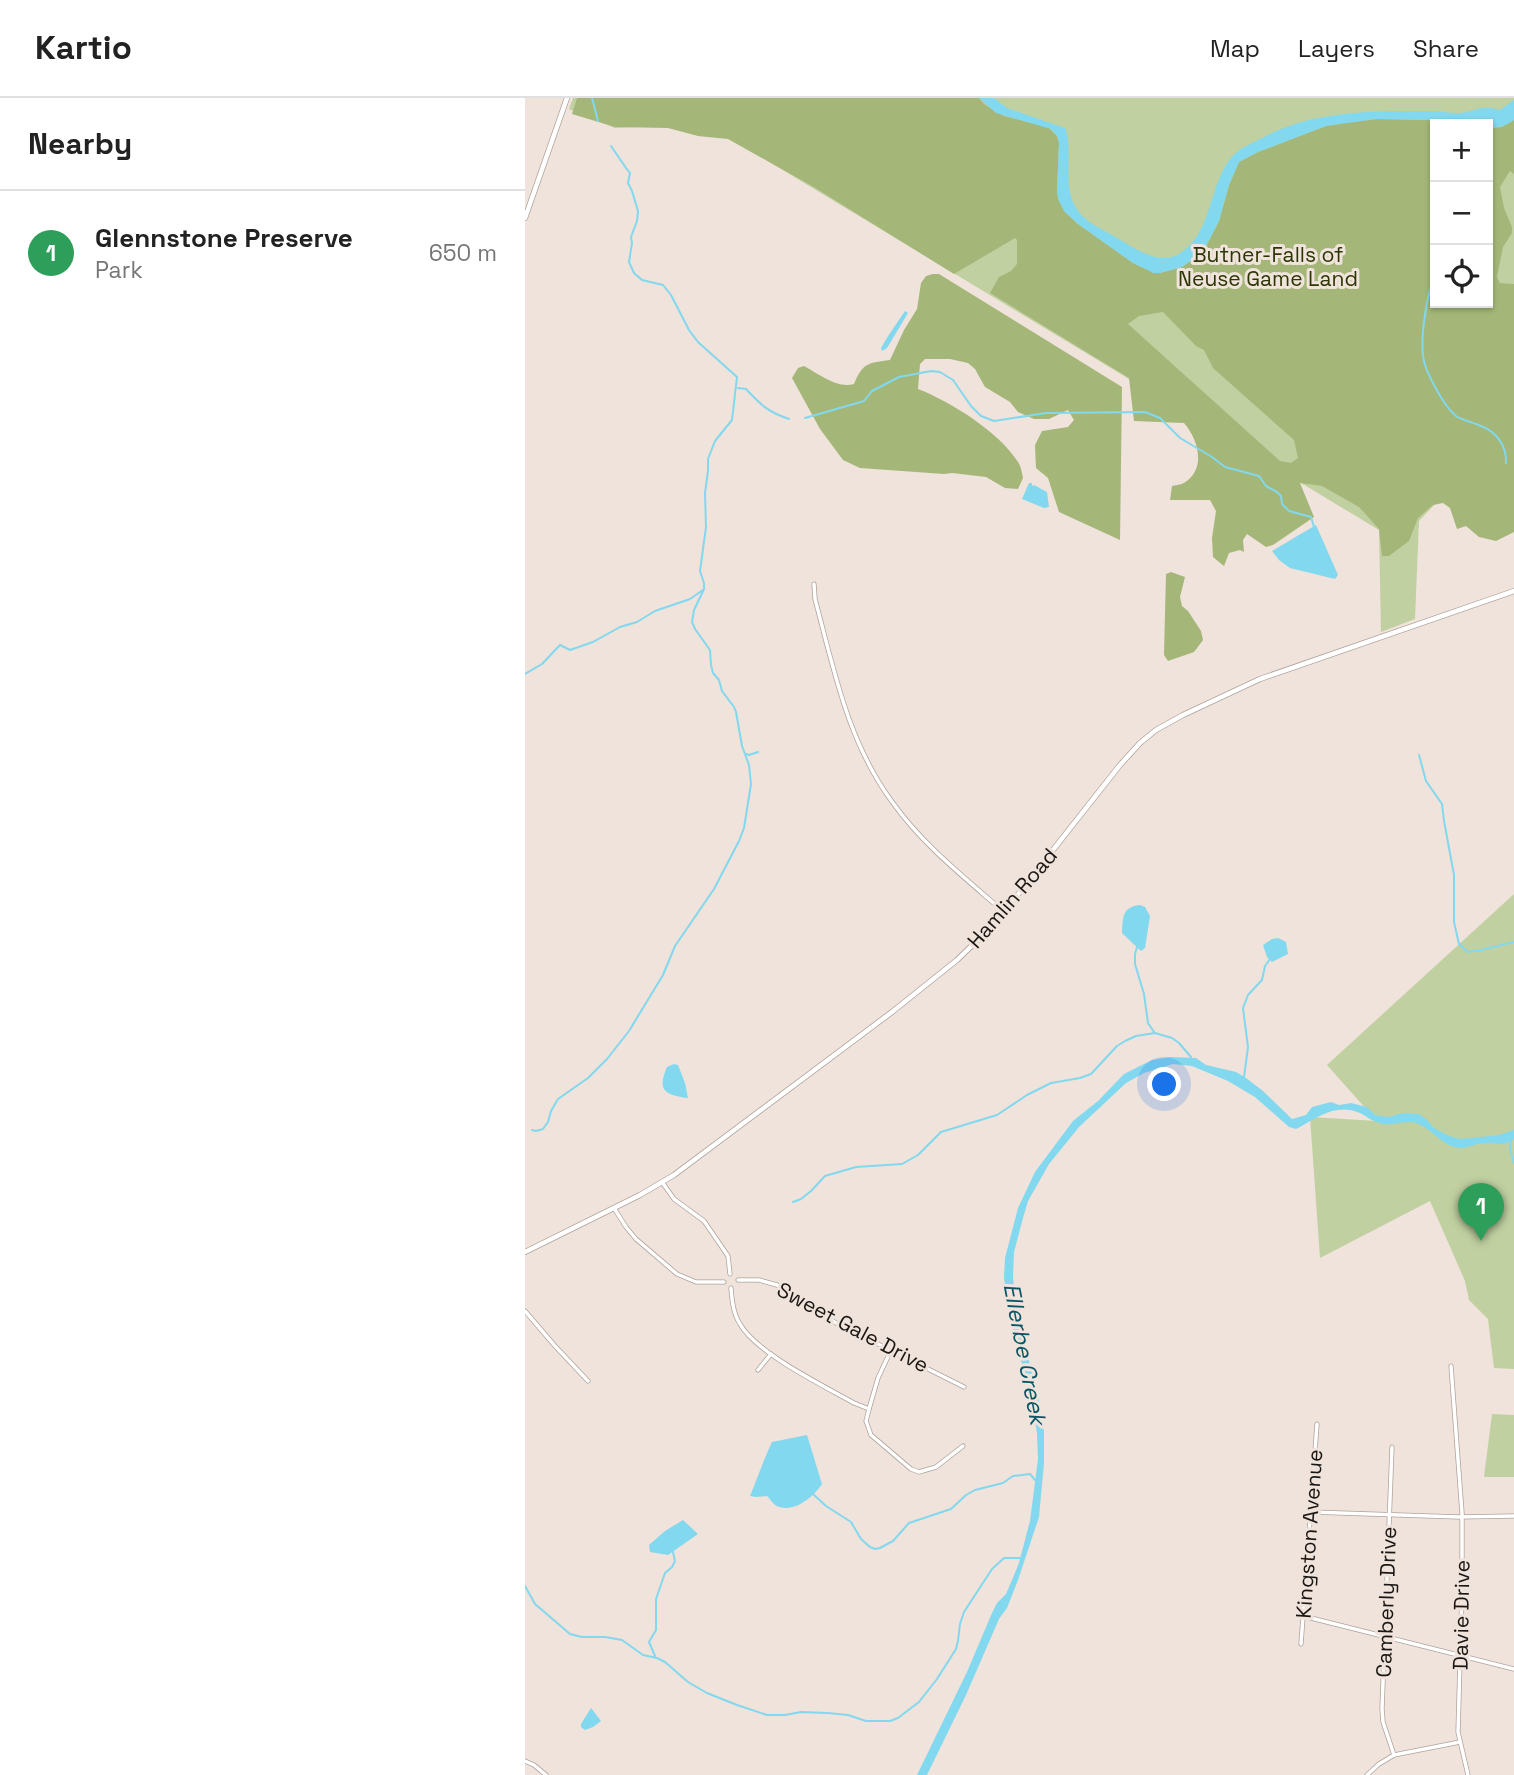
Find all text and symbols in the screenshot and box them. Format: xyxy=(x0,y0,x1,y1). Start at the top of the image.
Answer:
text: Kartio xyxy=(35,27,132,69)
text: Map xyxy=(1210,33,1260,64)
text: Layers xyxy=(1298,33,1375,64)
text: Share xyxy=(1413,33,1479,64)
map controls xyxy=(1430,119,1493,308)
button: + xyxy=(1430,119,1493,182)
text: Nearby xyxy=(28,124,132,163)
button: − xyxy=(1430,182,1493,245)
text: Glennstone Preserve xyxy=(95,221,353,255)
text: 1 xyxy=(46,238,56,268)
text: 650 m xyxy=(429,238,497,268)
park label: Butner-Falls of Neuse Game Land xyxy=(1178,241,1358,292)
button: locate xyxy=(1430,245,1493,308)
text: Park xyxy=(95,255,143,285)
street label: Hamlin Road xyxy=(961,842,1063,954)
your location xyxy=(1147,1067,1181,1101)
pin: 1 xyxy=(1458,1183,1504,1241)
street label: Sweet Gale Drive xyxy=(772,1276,934,1378)
water label: Ellerbe Creek xyxy=(997,1281,1054,1430)
street label: Kingston Avenue xyxy=(1290,1448,1328,1620)
street label: Camberly Drive xyxy=(1370,1526,1402,1678)
street label: Davie Drive xyxy=(1447,1560,1475,1670)

